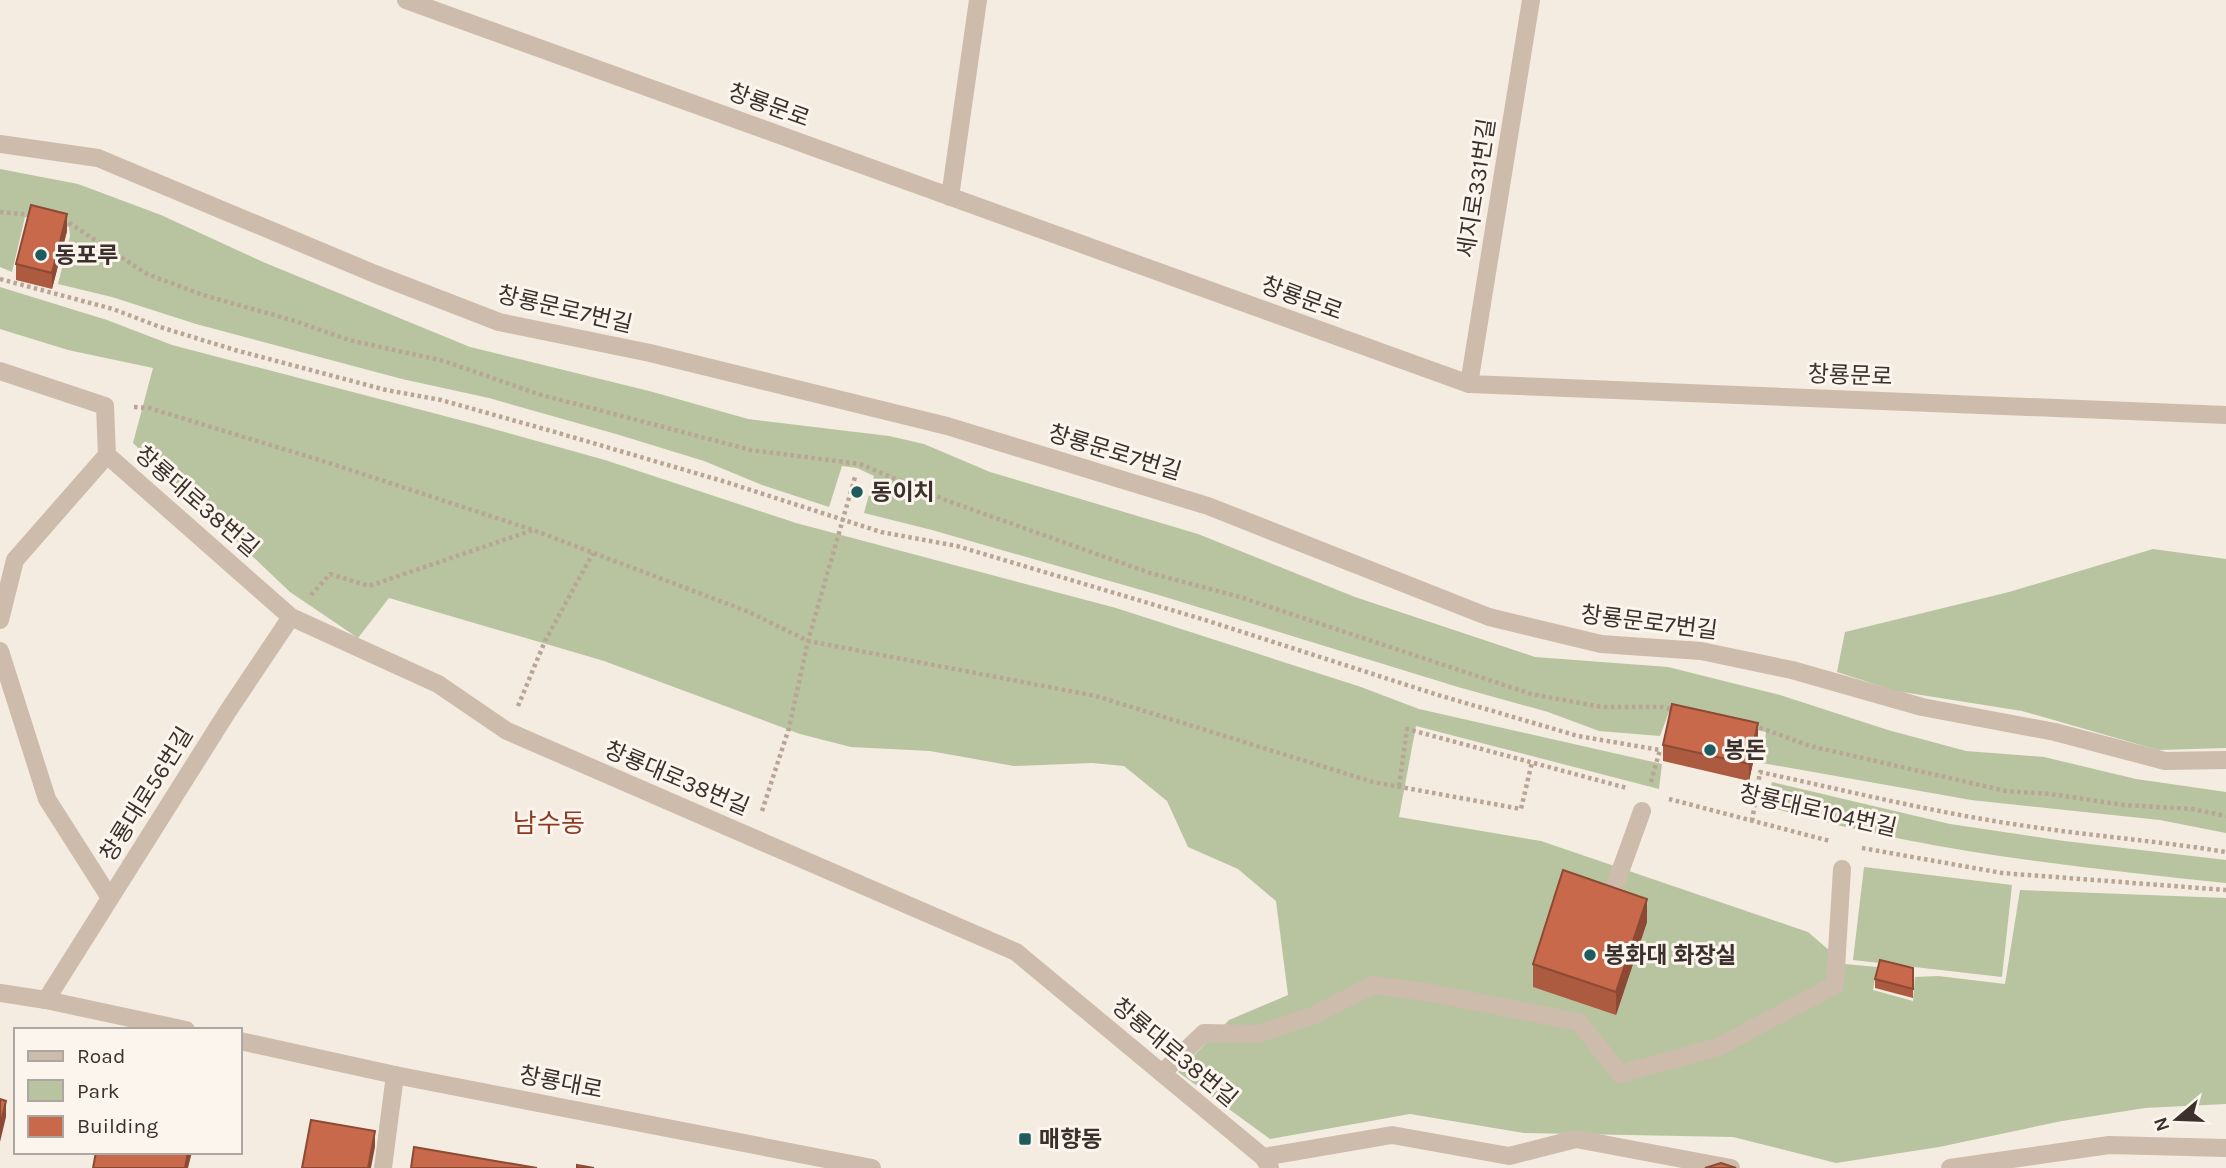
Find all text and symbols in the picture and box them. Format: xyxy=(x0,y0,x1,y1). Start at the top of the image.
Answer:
street label: 창룡문로 xyxy=(724,78,813,133)
street label: 세지로331번길 xyxy=(1452,117,1501,260)
place label: 동포루 xyxy=(55,242,118,269)
marker: 동포루 xyxy=(33,247,49,263)
street label: 창룡문로 xyxy=(1257,271,1346,326)
street label: 창룡문로7번길 xyxy=(495,281,635,338)
street label: 창룡문로 xyxy=(1807,361,1893,390)
street label: 창룡문로7번길 xyxy=(1045,419,1185,486)
street label: 창룡대로38번길 xyxy=(129,440,264,562)
place label: 동이치 xyxy=(871,479,934,506)
marker: 동이치 xyxy=(849,484,865,500)
street label: 창룡문로7번길 xyxy=(1579,601,1719,644)
street label: 창룡대로56번길 xyxy=(94,722,198,866)
street label: 창룡대로38번길 xyxy=(600,736,753,821)
place label: 봉돈 xyxy=(1724,737,1766,764)
marker: 봉돈 xyxy=(1702,742,1718,758)
street label: 창룡대로104번길 xyxy=(1736,779,1899,842)
district label: 남수동 xyxy=(513,808,585,839)
place label: 봉화대 화장실 xyxy=(1604,942,1737,969)
marker: 봉화대 화장실 xyxy=(1582,947,1598,963)
street label: 창룡대로38번길 xyxy=(1107,992,1243,1112)
legend xyxy=(14,1028,242,1154)
text: Road xyxy=(77,1044,125,1068)
street label: 창룡대로 xyxy=(517,1061,605,1104)
text: Park xyxy=(77,1079,120,1103)
north arrow xyxy=(2142,1084,2212,1154)
text: Building xyxy=(77,1114,158,1138)
text: N xyxy=(2149,1114,2174,1134)
place label: 매향동 xyxy=(1039,1126,1102,1153)
marker: 매향동 xyxy=(1017,1131,1033,1147)

